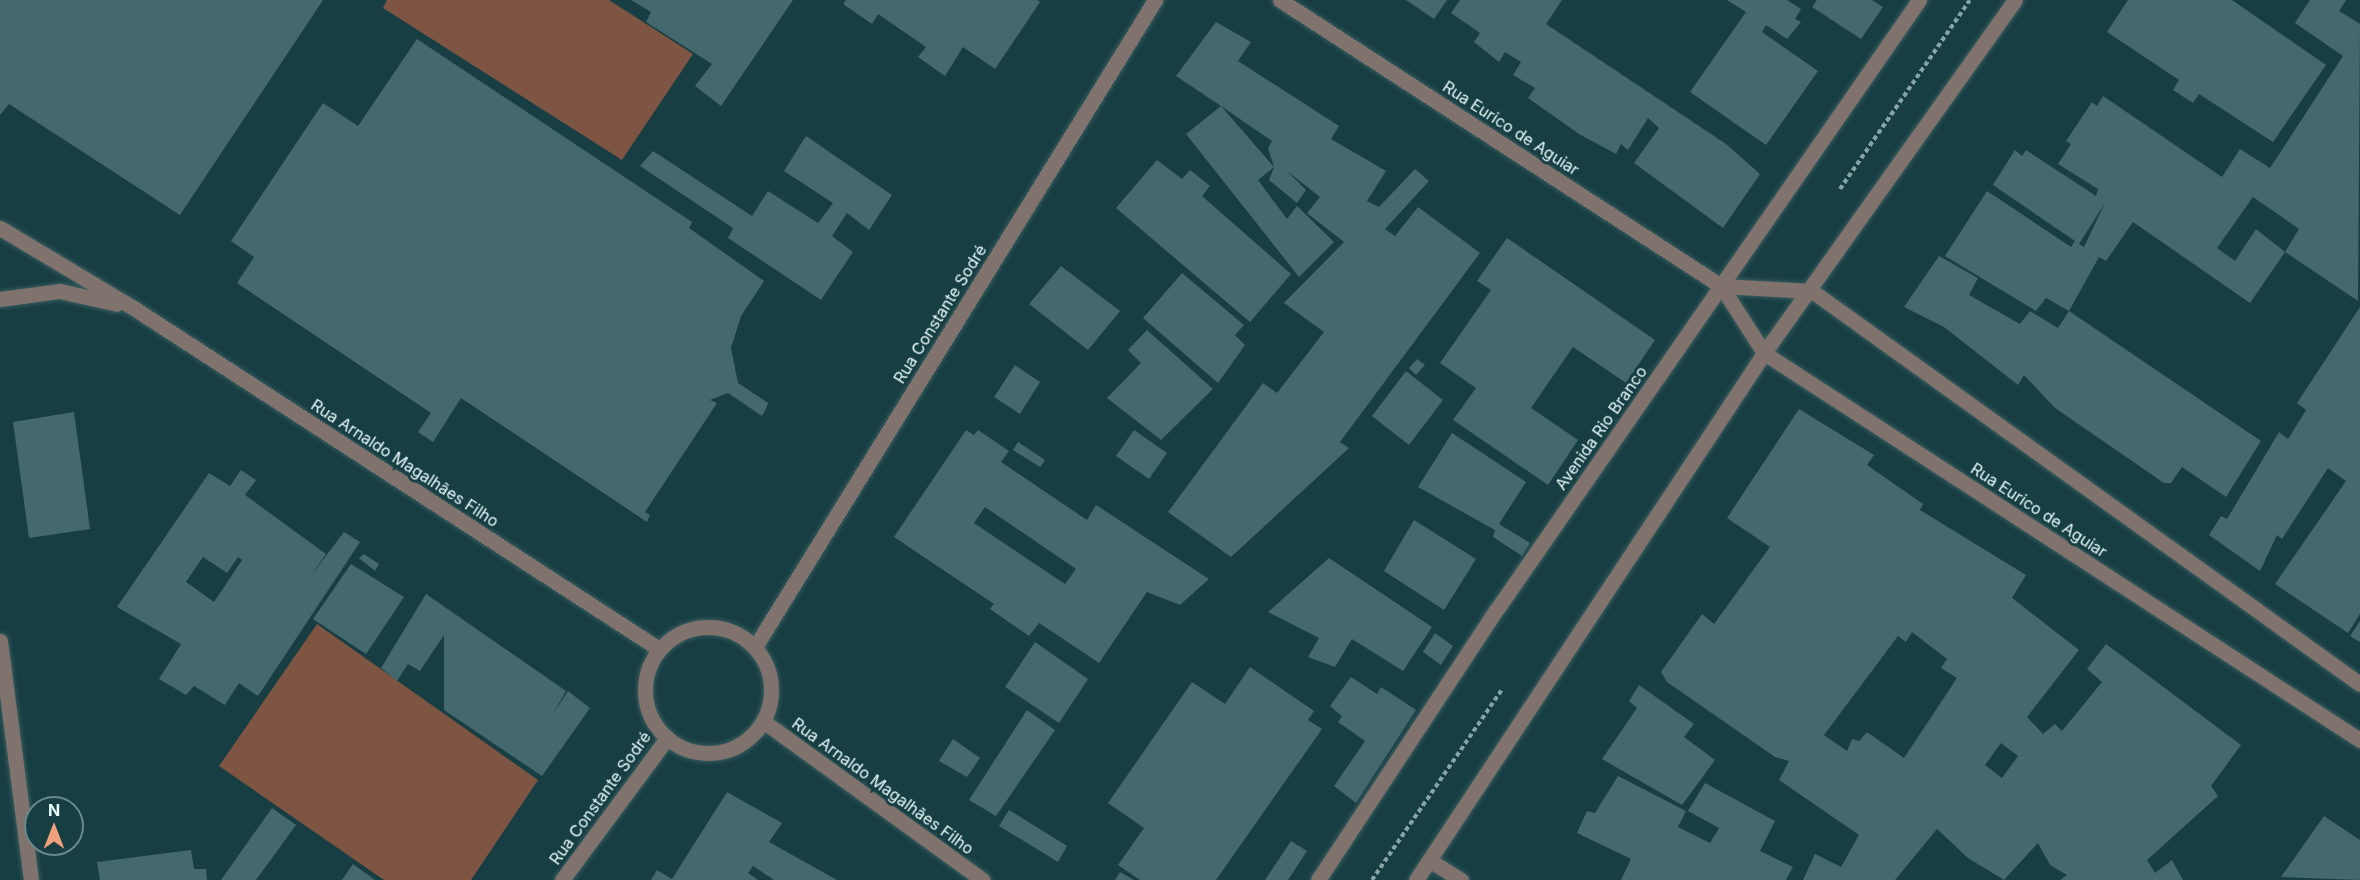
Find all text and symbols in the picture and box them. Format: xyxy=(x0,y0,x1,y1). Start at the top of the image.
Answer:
street label: Rua Eurico de Aguiar xyxy=(1439,77,1583,179)
street label: Rua Constante Sodré xyxy=(890,241,990,387)
street label: Avenida Rio Branco xyxy=(1551,362,1651,494)
street label: Rua Arnaldo Magalhães Filho xyxy=(308,395,502,531)
street label: Rua Eurico de Aguiar xyxy=(1967,459,2111,561)
street label: Rua Arnaldo Magalhães Filho xyxy=(788,714,978,858)
street label: Rua Constante Sodré xyxy=(545,728,655,868)
north arrow xyxy=(24,796,84,856)
text: N xyxy=(48,800,60,820)

